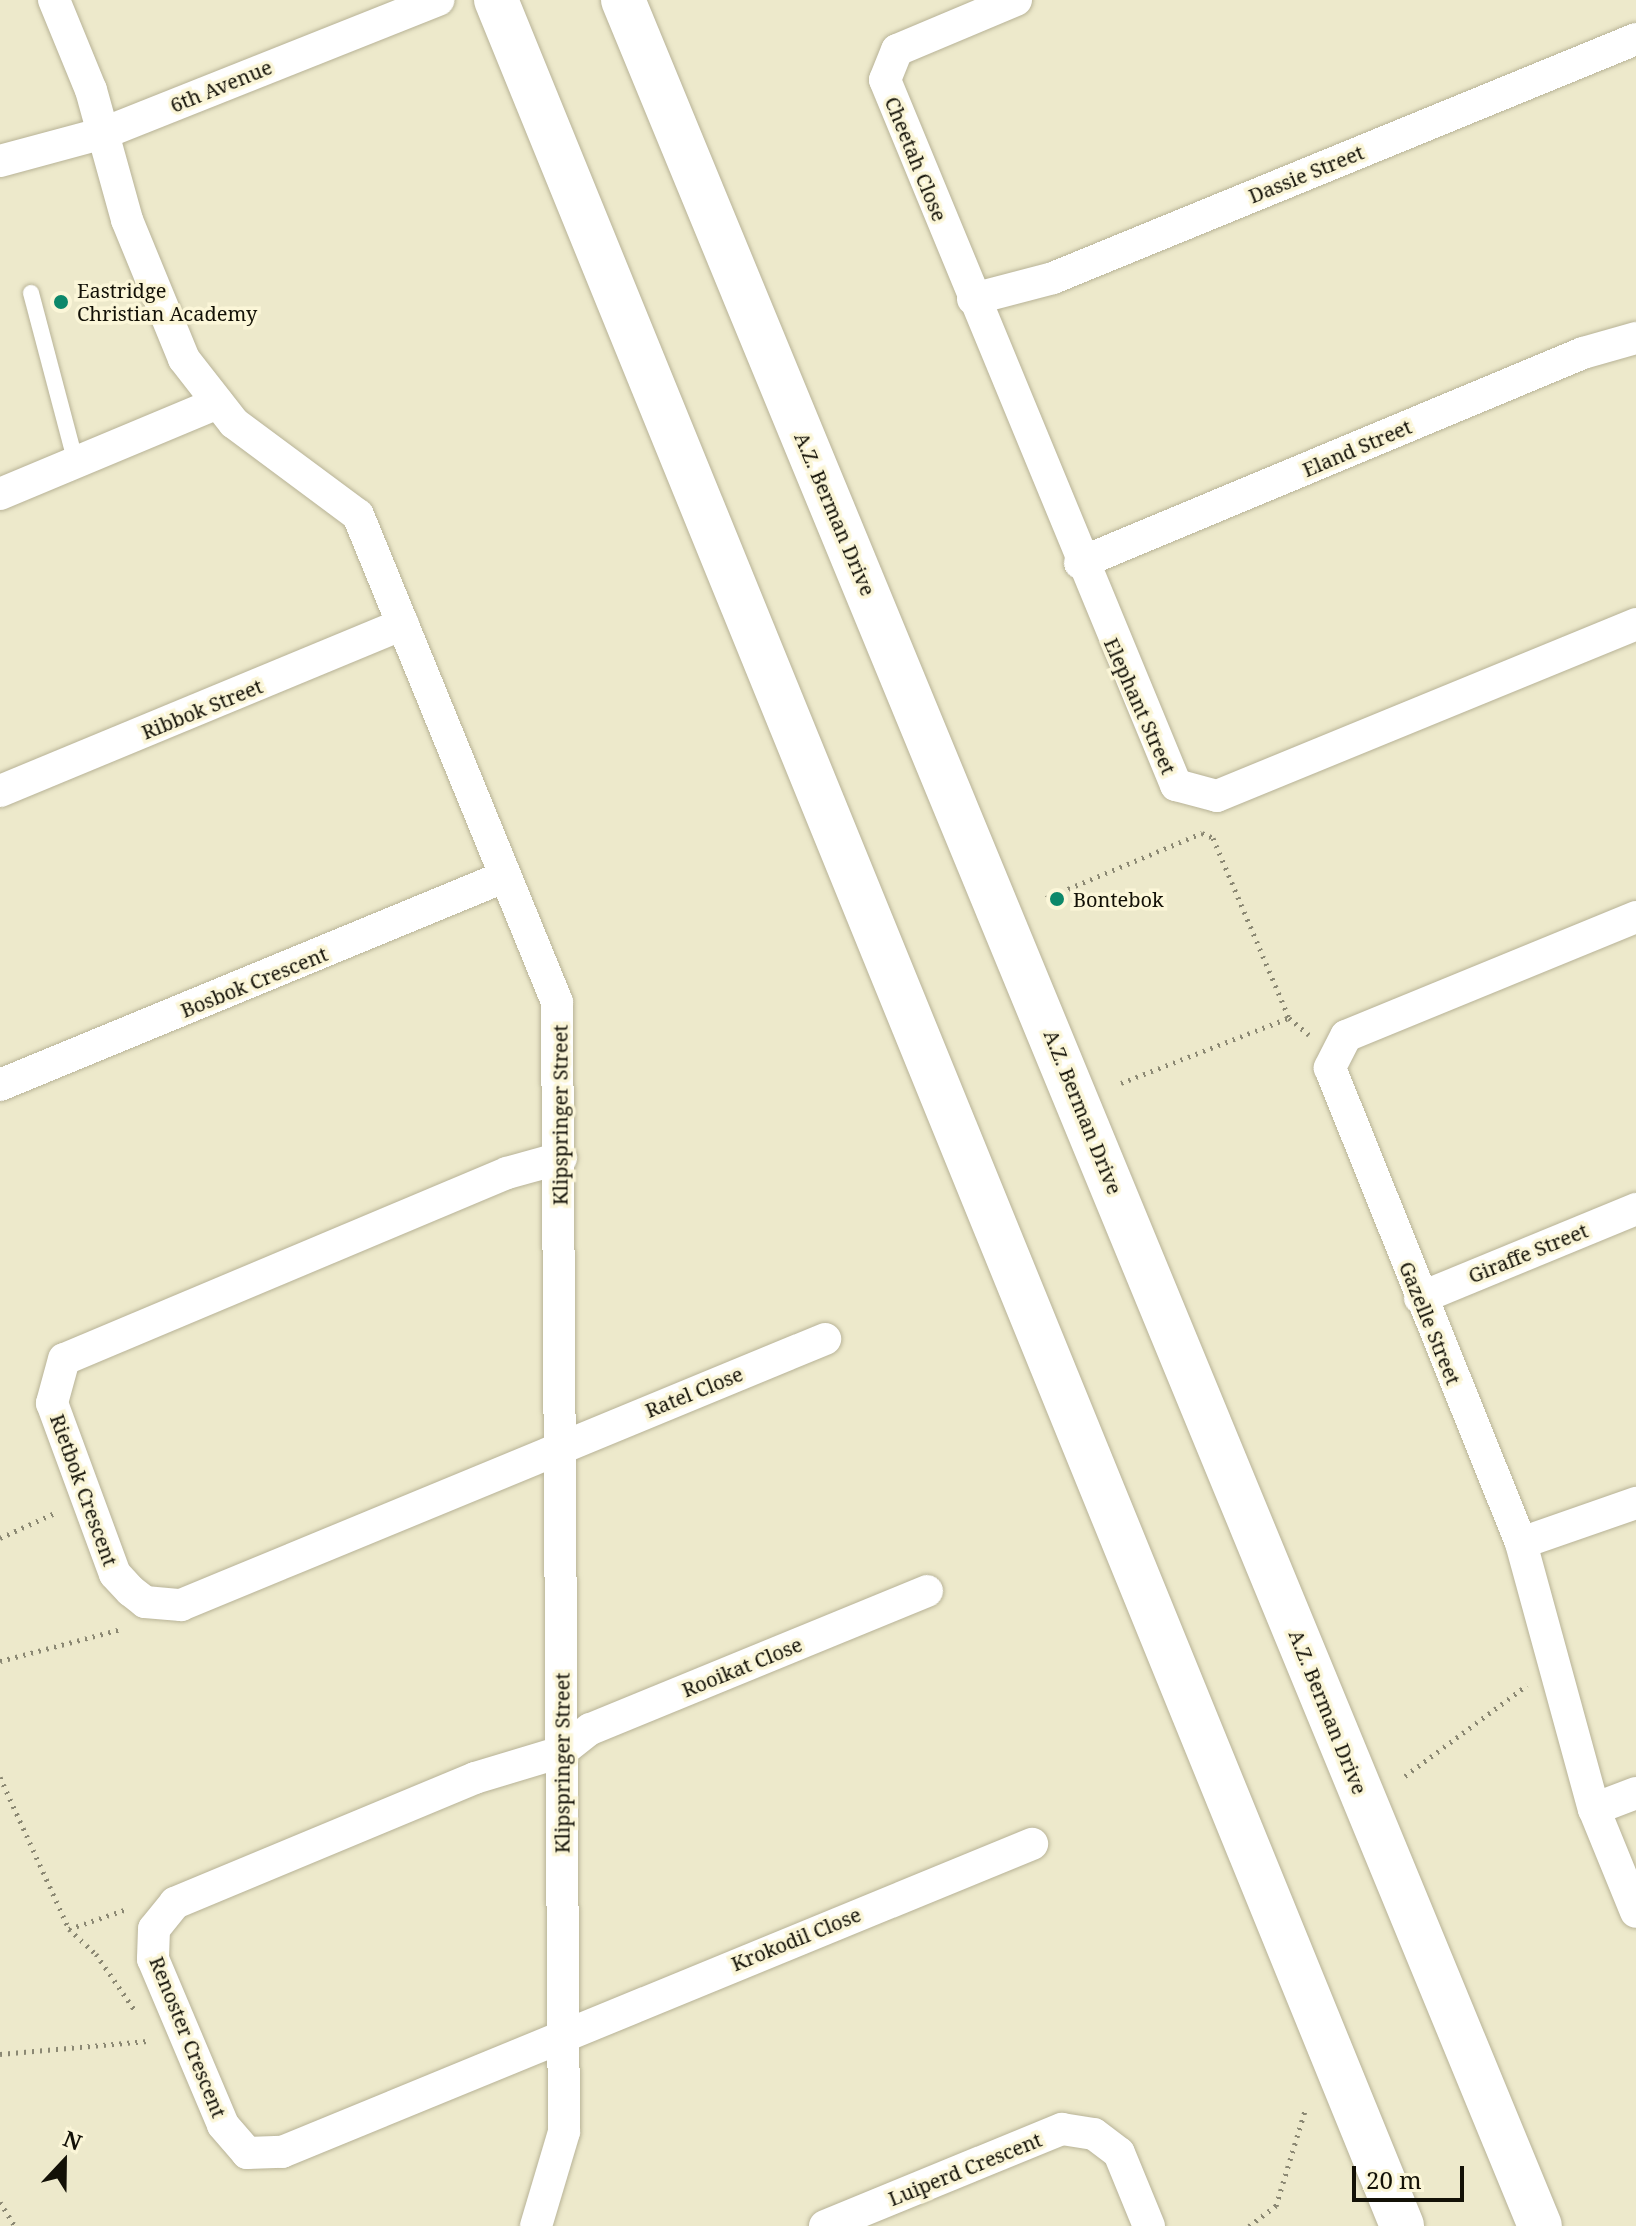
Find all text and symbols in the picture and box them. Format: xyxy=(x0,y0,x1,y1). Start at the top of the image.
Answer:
street label: 6th Avenue xyxy=(167,55,275,117)
street label: Cheetah Close xyxy=(880,93,952,225)
street label: Dassie Street xyxy=(1245,140,1367,208)
place label: Eastridge Christian Academy xyxy=(77,278,257,325)
marker: Eastridge Christian Academy xyxy=(52,293,70,311)
street label: Eland Street xyxy=(1299,414,1415,482)
street label: A.Z. Berman Drive xyxy=(790,429,880,599)
street label: Elephant Street xyxy=(1099,634,1181,778)
street label: Ribbok Street xyxy=(138,674,266,744)
place label: Bontebok xyxy=(1073,887,1164,911)
marker: Bontebok xyxy=(1048,890,1066,908)
street label: Bosbok Crescent xyxy=(177,942,331,1022)
street label: Klipspringer Street xyxy=(548,1025,572,1205)
street label: A.Z. Berman Drive xyxy=(1039,1026,1127,1198)
street label: Giraffe Street xyxy=(1465,1218,1591,1288)
street label: Gazelle Street xyxy=(1394,1258,1466,1388)
street label: Ratel Close xyxy=(642,1362,746,1422)
street label: Rietbok Crescent xyxy=(45,1411,123,1569)
street label: A.Z. Berman Drive xyxy=(1284,1626,1372,1798)
street label: Rooikat Close xyxy=(678,1632,806,1702)
street label: Klipspringer Street xyxy=(550,1673,574,1853)
street label: Krokodil Close xyxy=(728,1902,864,1976)
street label: Renoster Crescent xyxy=(145,1953,231,2121)
north arrow xyxy=(24,2122,104,2202)
text: N xyxy=(59,2123,87,2157)
street label: Luiperd Crescent xyxy=(885,2127,1045,2211)
scale bar xyxy=(1356,2150,1468,2200)
text: 20 m xyxy=(1366,2163,1422,2196)

